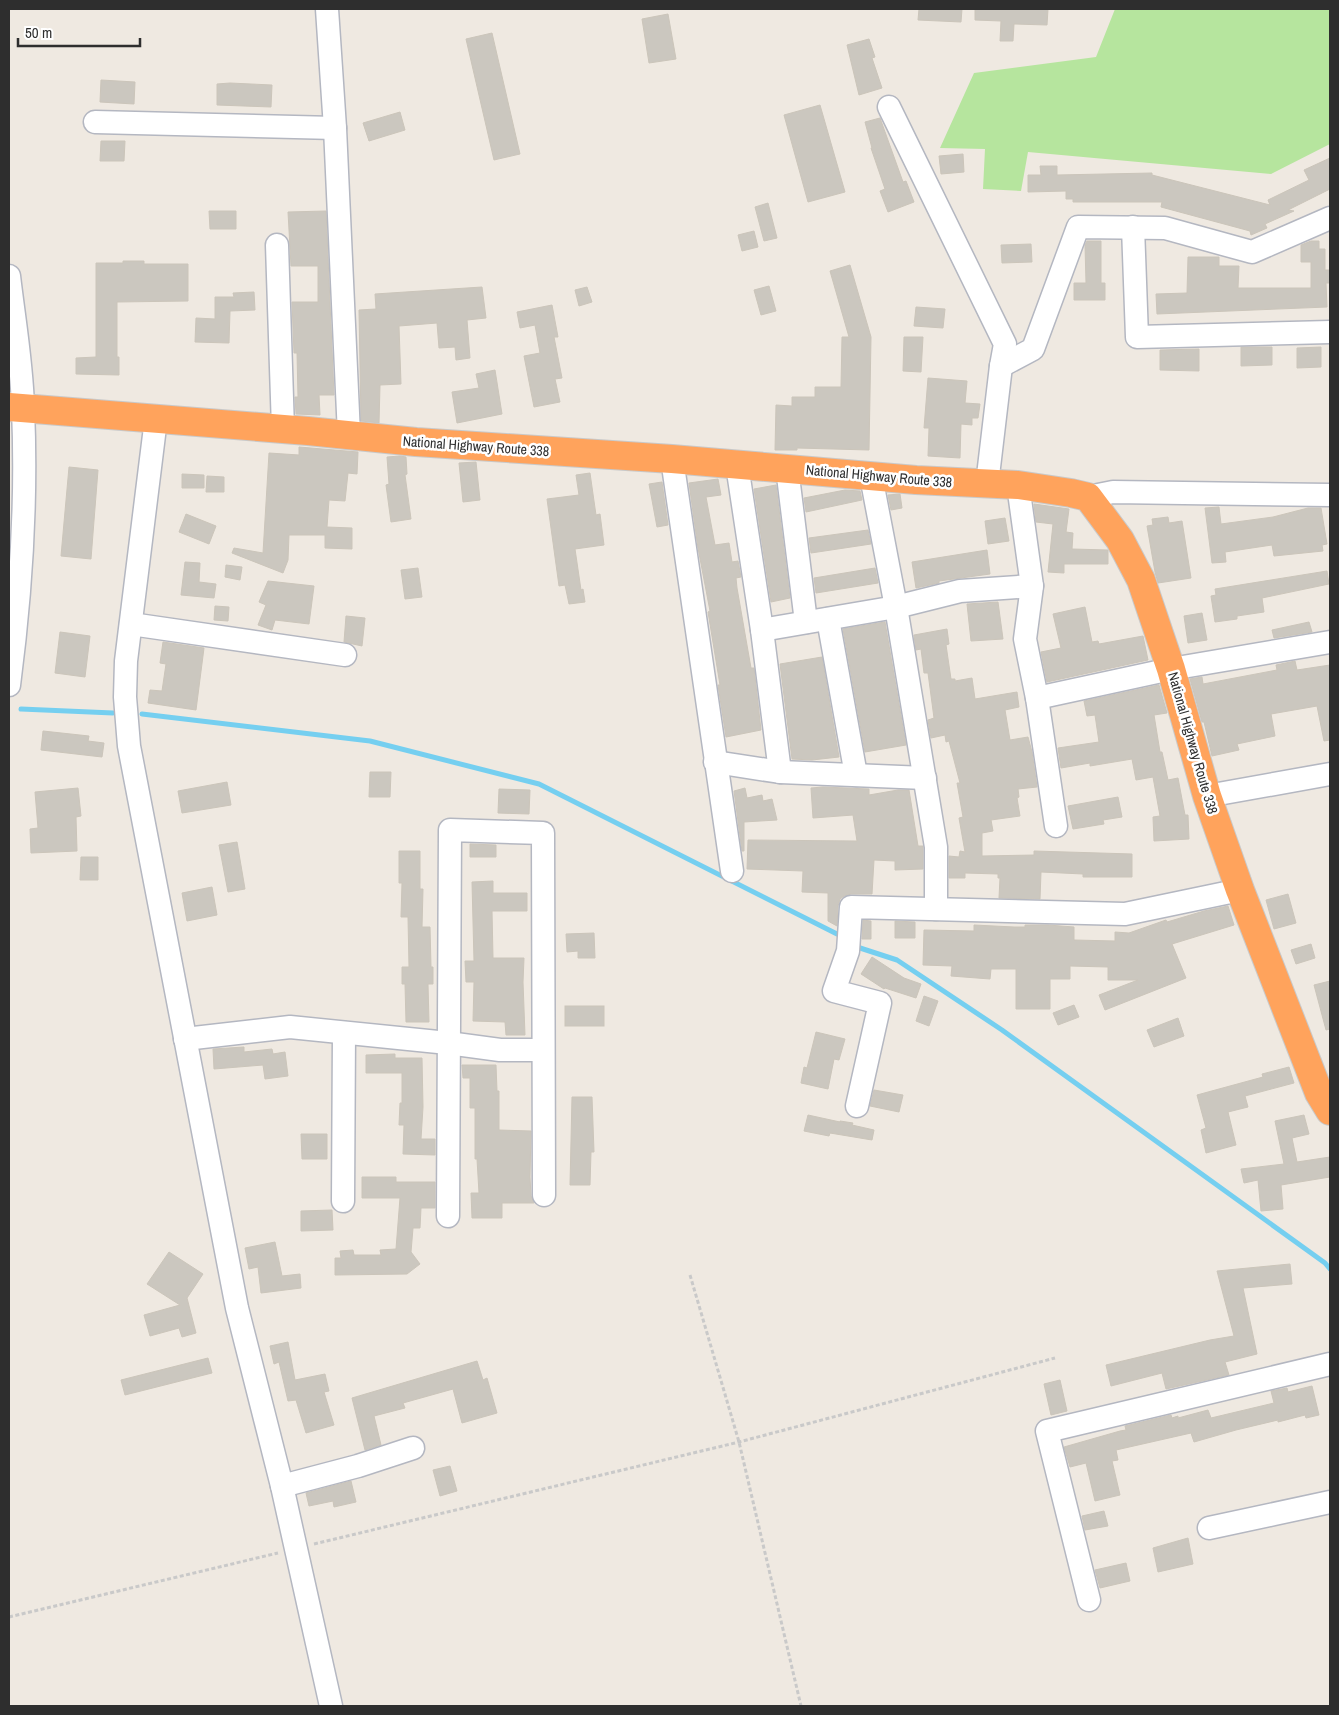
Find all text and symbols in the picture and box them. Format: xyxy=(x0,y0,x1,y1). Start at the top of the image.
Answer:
scale bar xyxy=(18,15,140,47)
text: 50 m xyxy=(25,22,52,43)
street label: National Highway Route 338 xyxy=(402,432,550,460)
street label: National Highway Route 338 xyxy=(805,461,953,491)
street label: National Highway Route 338 xyxy=(1164,670,1222,816)

